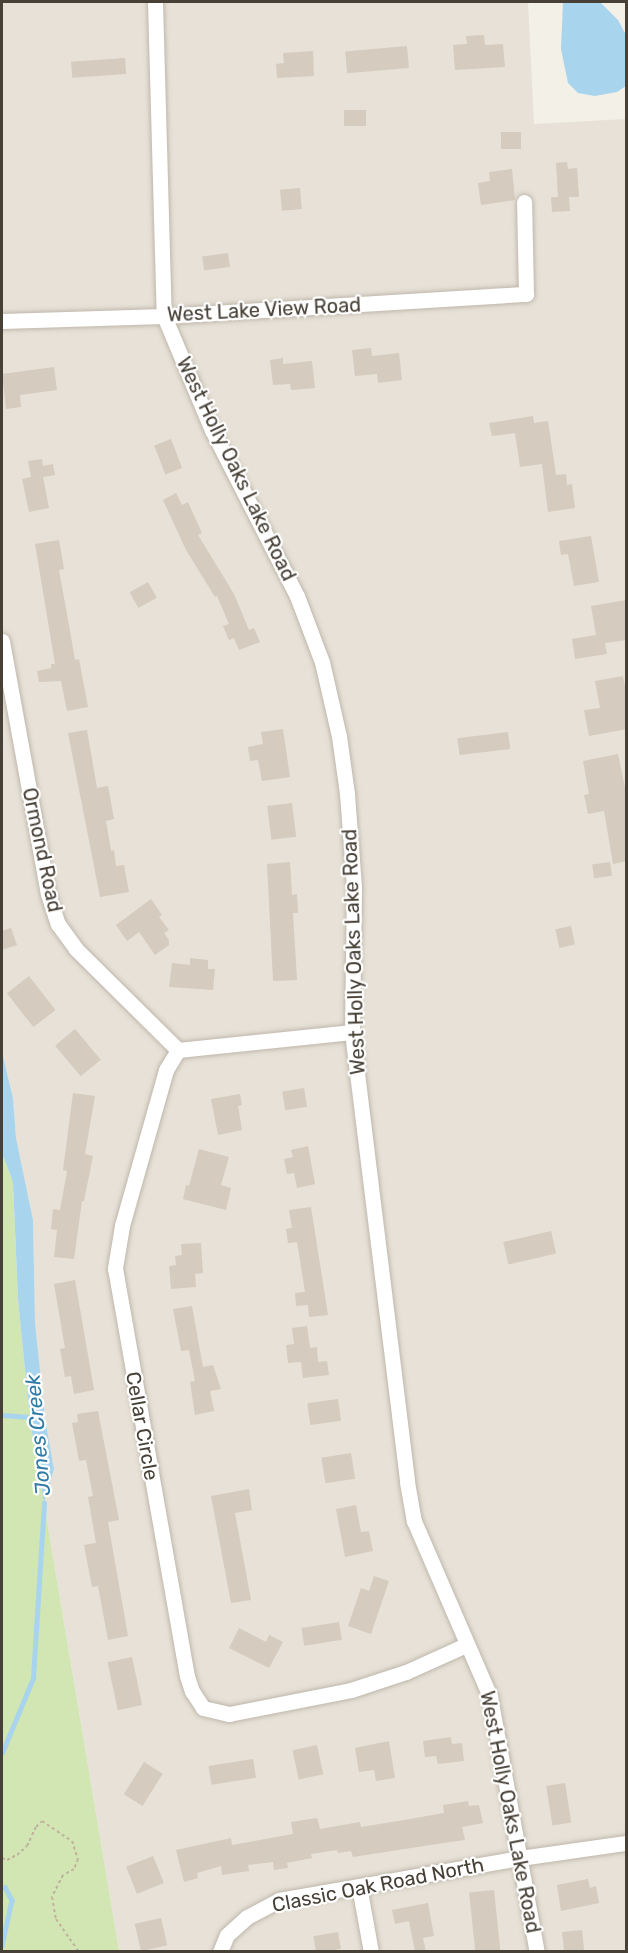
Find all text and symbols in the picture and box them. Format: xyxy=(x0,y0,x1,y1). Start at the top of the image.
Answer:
street label: West Lake View Road xyxy=(166,293,362,327)
street label: West Holly Oaks Lake Road xyxy=(171,353,301,585)
street label: Ormond Road xyxy=(17,786,67,914)
street label: West Holly Oaks Lake Road xyxy=(338,828,370,1076)
street label: Cellar Circle xyxy=(121,1370,163,1482)
water label: Jones Creek xyxy=(20,1373,56,1497)
street label: West Holly Oaks Lake Road xyxy=(475,1689,545,1935)
street label: Classic Oak Road North xyxy=(270,1853,486,1917)

